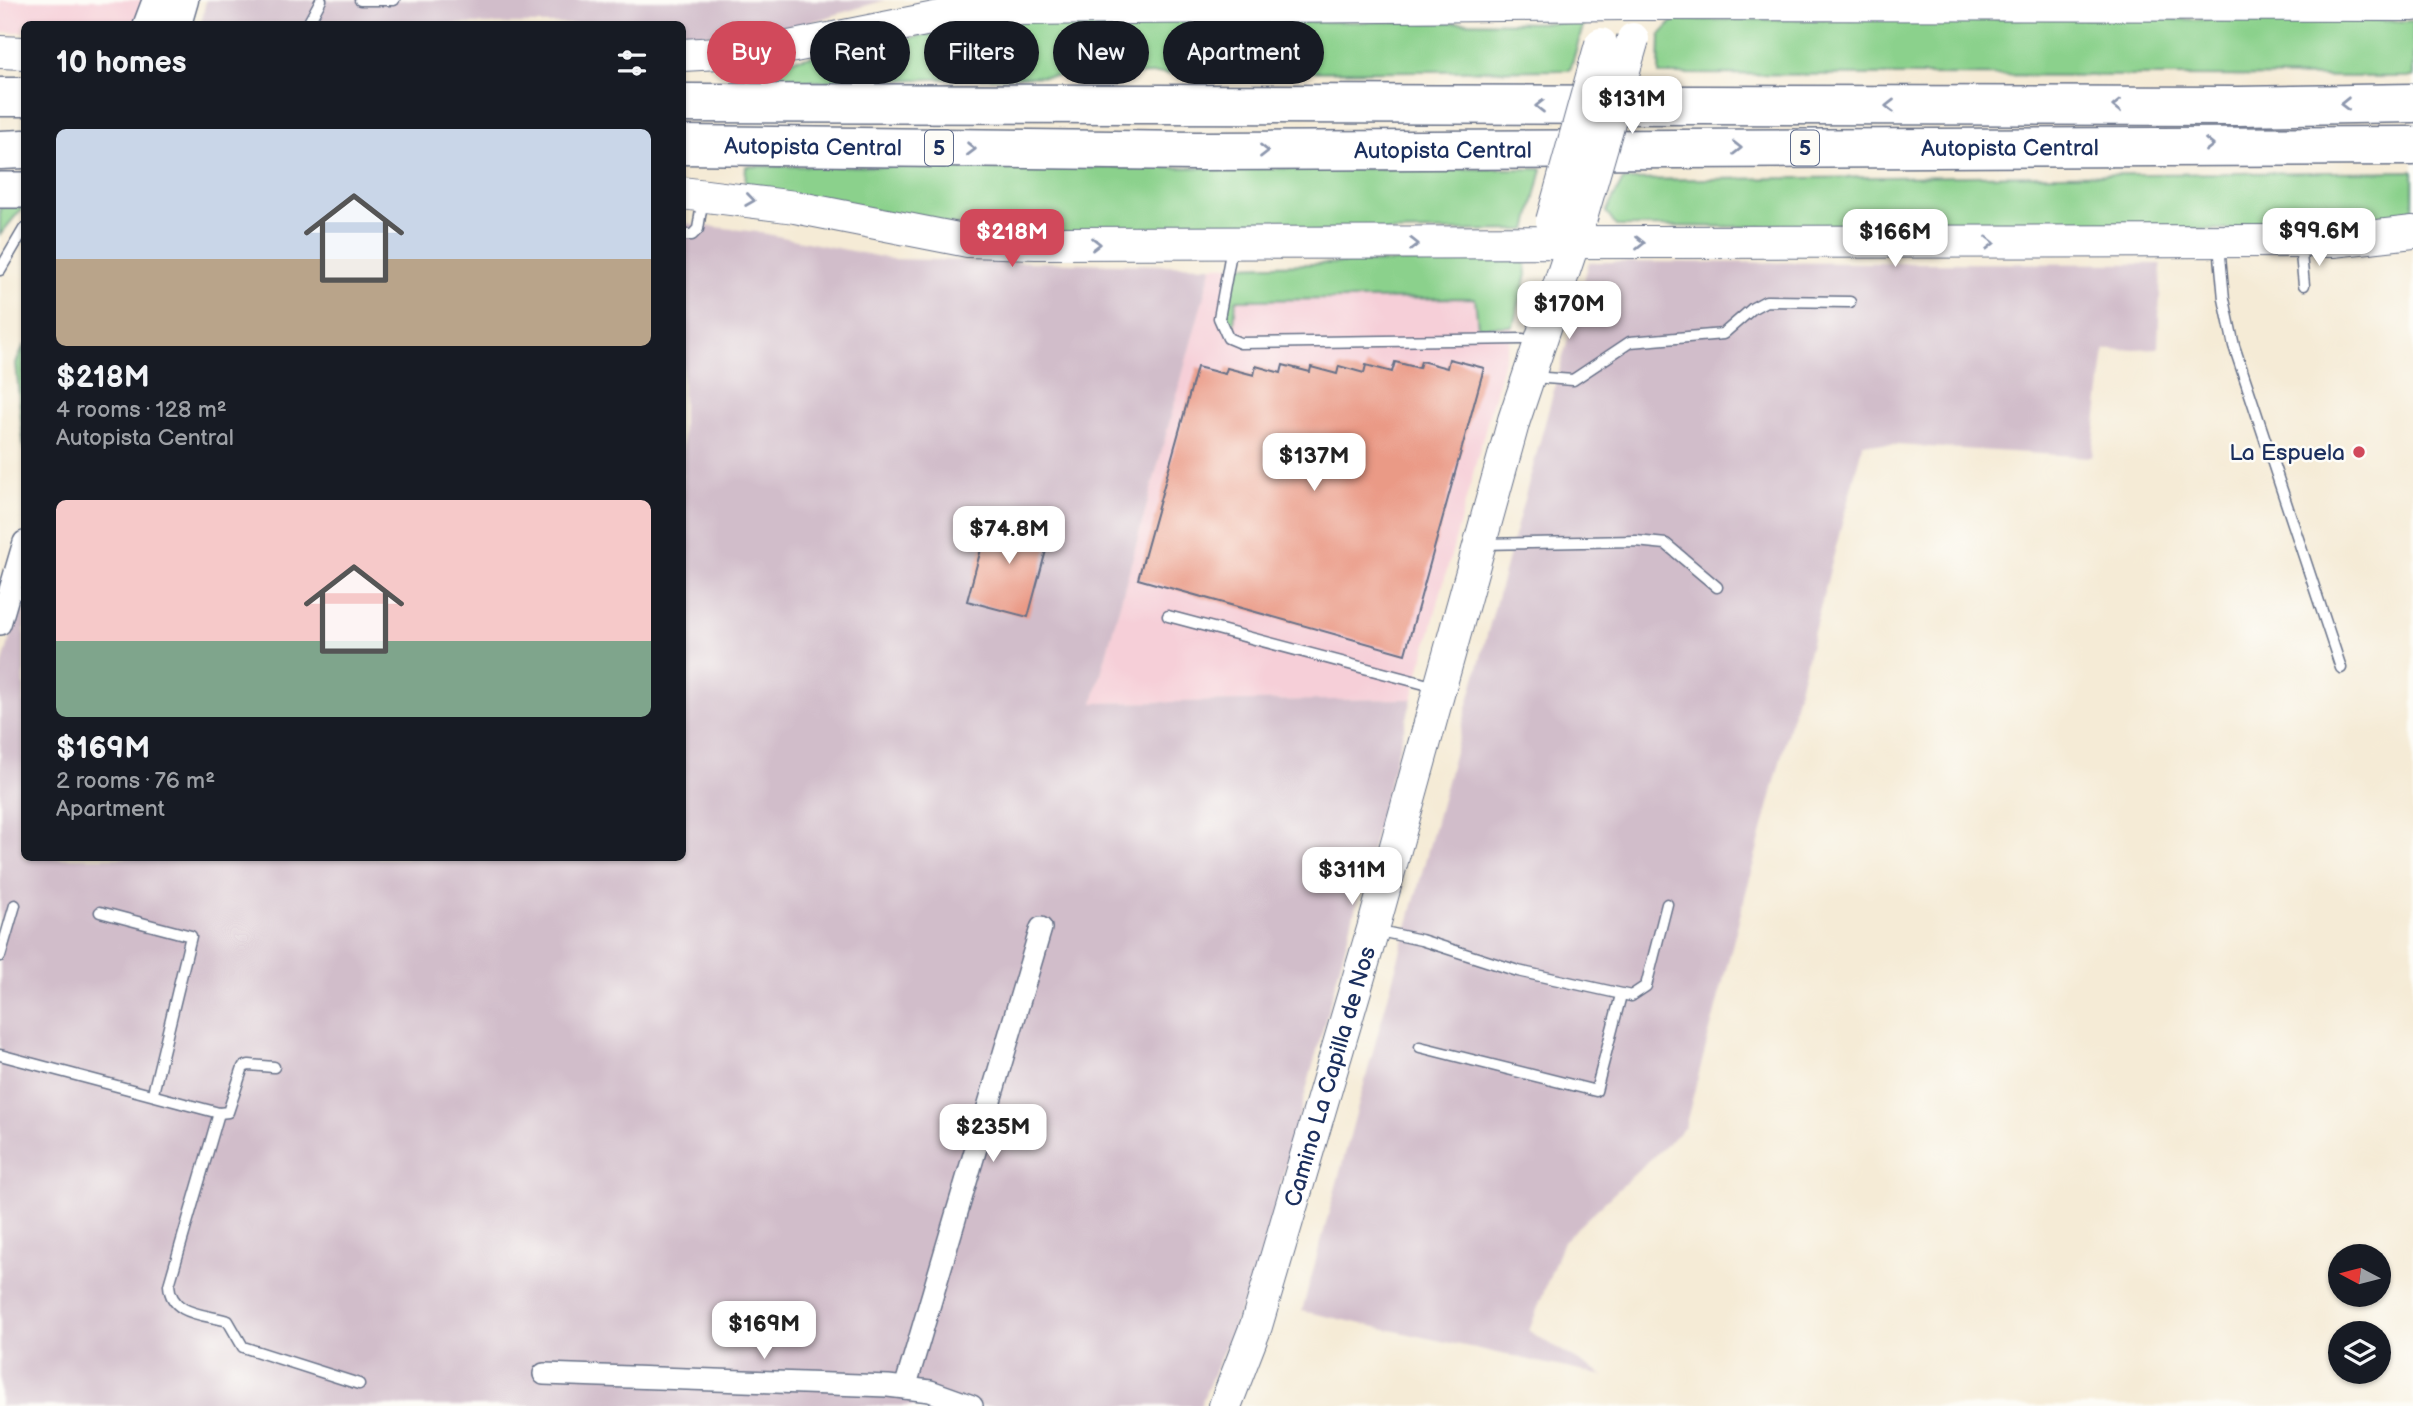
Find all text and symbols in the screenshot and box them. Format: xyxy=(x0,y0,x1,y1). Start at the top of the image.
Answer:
chip: Buy xyxy=(707,21,796,84)
chip: Rent xyxy=(810,21,910,84)
chip: Filters xyxy=(924,21,1039,84)
chip: New xyxy=(1053,21,1149,84)
chip: Apartment xyxy=(1163,21,1324,84)
icon: filters xyxy=(613,44,651,82)
text: 10 homes xyxy=(56,45,187,81)
pin: $131M xyxy=(1583,76,1681,136)
text: $131M xyxy=(1598,85,1666,113)
one-way arrow xyxy=(2339,96,2350,112)
one-way arrow xyxy=(1534,98,1545,114)
one-way arrow xyxy=(1884,98,1895,114)
one-way arrow xyxy=(2112,98,2122,114)
road number: 5 xyxy=(925,130,953,166)
road number: 5 xyxy=(1791,130,1819,166)
street label: Autopista Central xyxy=(724,132,902,163)
street label: Autopista Central xyxy=(1921,134,2099,163)
street label: Autopista Central xyxy=(1354,137,1532,165)
one-way arrow xyxy=(2205,137,2215,153)
one-way arrow xyxy=(1732,140,1743,156)
one-way arrow xyxy=(966,141,977,157)
one-way arrow xyxy=(1260,143,1270,159)
icon: home xyxy=(291,175,417,301)
one-way arrow xyxy=(744,193,756,208)
pin: $99.6M xyxy=(2262,208,2376,268)
pin: $218M xyxy=(963,210,1061,269)
pin: $166M xyxy=(1846,210,1944,269)
text: $99.6M xyxy=(2279,217,2359,245)
text: $218M xyxy=(976,218,1048,246)
text: $166M xyxy=(1859,218,1931,246)
one-way arrow xyxy=(1636,235,1646,251)
one-way arrow xyxy=(1986,235,1996,251)
one-way arrow xyxy=(1091,236,1102,251)
one-way arrow xyxy=(1409,236,1420,252)
pin: $170M xyxy=(1520,282,1618,341)
text: $170M xyxy=(1533,290,1605,318)
text: $218M xyxy=(56,360,150,396)
text: 4 rooms · 128 m² xyxy=(56,396,227,424)
text: Autopista Central xyxy=(56,424,234,452)
pin: $137M xyxy=(1265,434,1363,493)
place label: La Espuela xyxy=(2229,439,2345,467)
text: $137M xyxy=(1279,442,1349,470)
marker: La Espuela xyxy=(2351,444,2367,460)
pin: $74.8M xyxy=(952,506,1066,566)
text: $74.8M xyxy=(969,515,1049,543)
icon: home xyxy=(291,546,417,672)
text: $169M xyxy=(56,731,150,767)
text: 2 rooms · 76 m² xyxy=(56,767,215,795)
text: Apartment xyxy=(56,795,165,823)
pin: $311M xyxy=(1303,848,1401,907)
text: $311M xyxy=(1318,856,1386,884)
street label: Camino La Capilla de Nos xyxy=(1279,943,1382,1210)
pin: $235M xyxy=(944,1104,1042,1164)
text: $235M xyxy=(956,1113,1030,1141)
north arrow xyxy=(2328,1244,2390,1307)
map controls xyxy=(2328,1244,2391,1384)
pin: $169M xyxy=(715,1302,813,1361)
text: $169M xyxy=(728,1310,800,1338)
button: layers xyxy=(2328,1321,2391,1384)

